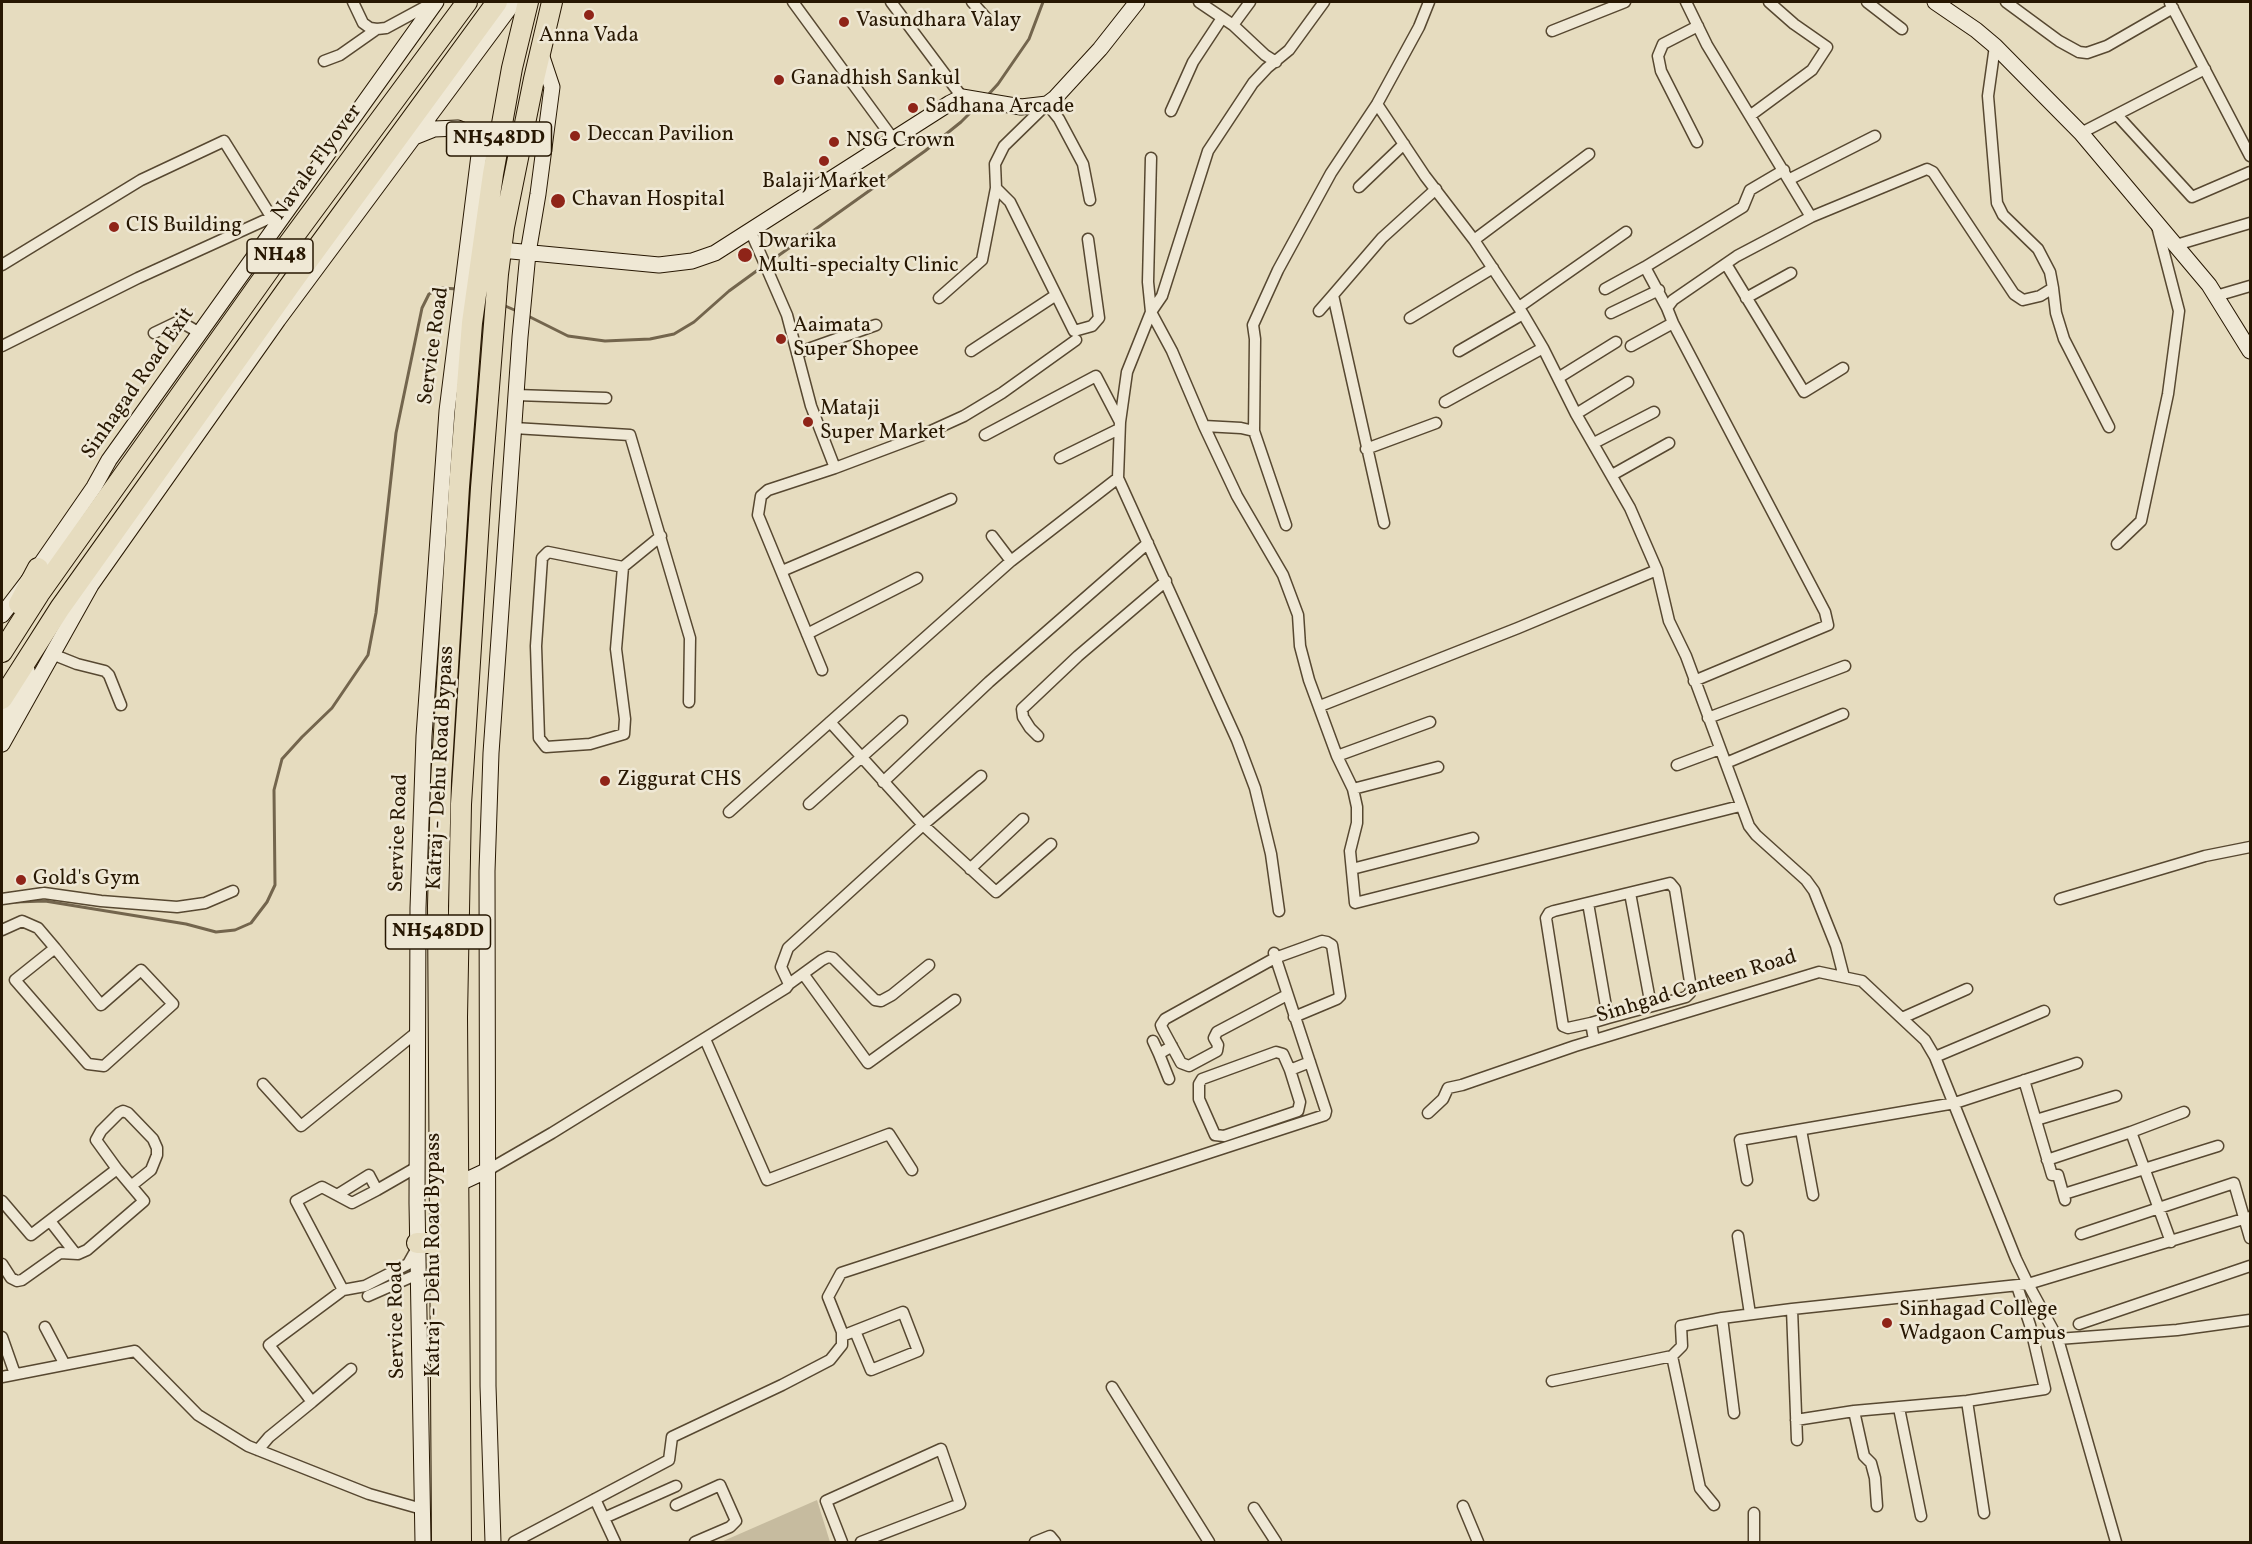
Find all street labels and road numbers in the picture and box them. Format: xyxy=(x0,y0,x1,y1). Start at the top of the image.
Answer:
street label: Navale Flyover xyxy=(267,100,369,226)
road number: NH548DD xyxy=(446,122,552,156)
road number: NH48 xyxy=(247,239,313,273)
street label: Service Road xyxy=(414,285,456,407)
street label: Sinhagad Road Exit xyxy=(77,303,201,465)
street label: Katraj - Dehu Road Bypass xyxy=(423,645,461,891)
street label: Service Road xyxy=(385,773,415,893)
road number: NH548DD xyxy=(386,915,490,949)
street label: Sinhgad Canteen Road xyxy=(1594,946,1800,1030)
street label: Katraj - Dehu Road Bypass xyxy=(422,1133,448,1377)
street label: Service Road xyxy=(384,1260,412,1380)

